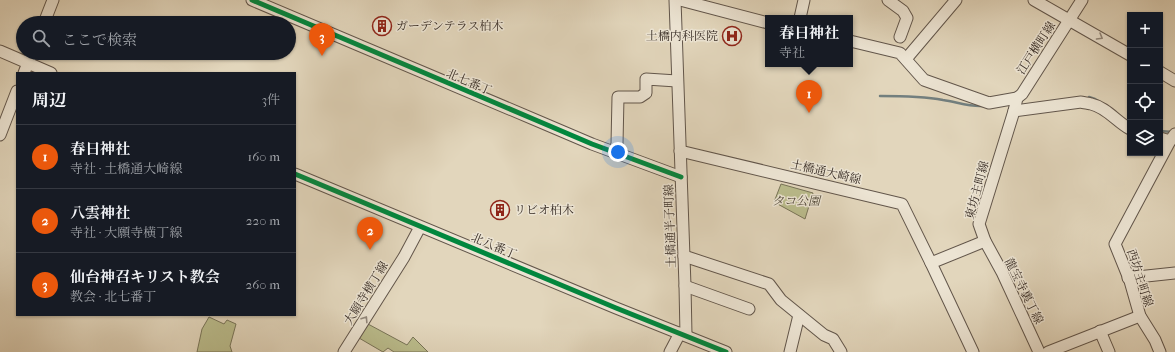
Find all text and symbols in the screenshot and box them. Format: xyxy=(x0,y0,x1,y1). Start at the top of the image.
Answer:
map controls xyxy=(1127,12,1163,156)
button: + xyxy=(1127,12,1163,48)
building icon: ガーデンテラス柏木 xyxy=(371,15,393,37)
popup xyxy=(765,15,853,67)
search box xyxy=(16,16,296,60)
place label: ガーデンテラス柏木 xyxy=(396,19,503,33)
street label: 江戸横町線 xyxy=(1014,19,1058,77)
pin: 3 xyxy=(309,23,335,56)
text: 春日神社 xyxy=(779,24,839,42)
hospital icon: 土橋内科医院 xyxy=(721,25,743,47)
icon: search xyxy=(30,27,52,49)
place label: 土橋内科医院 xyxy=(646,29,718,43)
text: ここで検索 xyxy=(62,31,137,49)
one-way arrow xyxy=(1096,33,1103,40)
text: 寺社 xyxy=(779,45,805,60)
button: − xyxy=(1127,48,1163,84)
street label: 北七番丁 xyxy=(444,66,494,98)
pin: 1 xyxy=(796,80,822,113)
button: locate xyxy=(1127,84,1163,120)
text: 周辺 xyxy=(32,90,66,110)
text: 3件 xyxy=(262,92,280,107)
button: layers xyxy=(1127,120,1163,156)
text: 春日神社 xyxy=(70,140,130,158)
your location xyxy=(608,142,628,162)
text: 1 xyxy=(43,149,47,164)
text: 160 m xyxy=(248,149,280,164)
street label: 土橋通大崎線 xyxy=(789,157,863,187)
street label: 東坊主町線 xyxy=(962,159,992,221)
text: 寺社 · 土橋通大崎線 xyxy=(70,161,182,176)
street label: 土橋通半子町線 xyxy=(662,184,678,268)
park label: タコ公園 xyxy=(772,194,822,208)
building icon: リビオ柏木 xyxy=(489,199,511,221)
place label: リビオ柏木 xyxy=(514,203,574,217)
text: 八雲神社 xyxy=(70,204,130,222)
text: 2 xyxy=(42,213,48,228)
text: 220 m xyxy=(246,213,280,228)
pin: 2 xyxy=(357,217,383,250)
text: 寺社 · 大願寺横丁線 xyxy=(70,225,182,240)
street label: 北八番丁 xyxy=(469,230,519,262)
street label: 西坊主町線 xyxy=(1124,247,1156,309)
street label: 龍宝寺裏丁線 xyxy=(1002,256,1046,326)
street label: 大願寺横丁線 xyxy=(341,259,391,327)
text: 仙台神召キリスト教会 xyxy=(70,268,220,286)
text: 3 xyxy=(42,277,48,292)
text: 260 m xyxy=(246,277,280,292)
text: 教会 · 北七番丁 xyxy=(70,289,156,304)
one-way arrow xyxy=(361,316,368,323)

